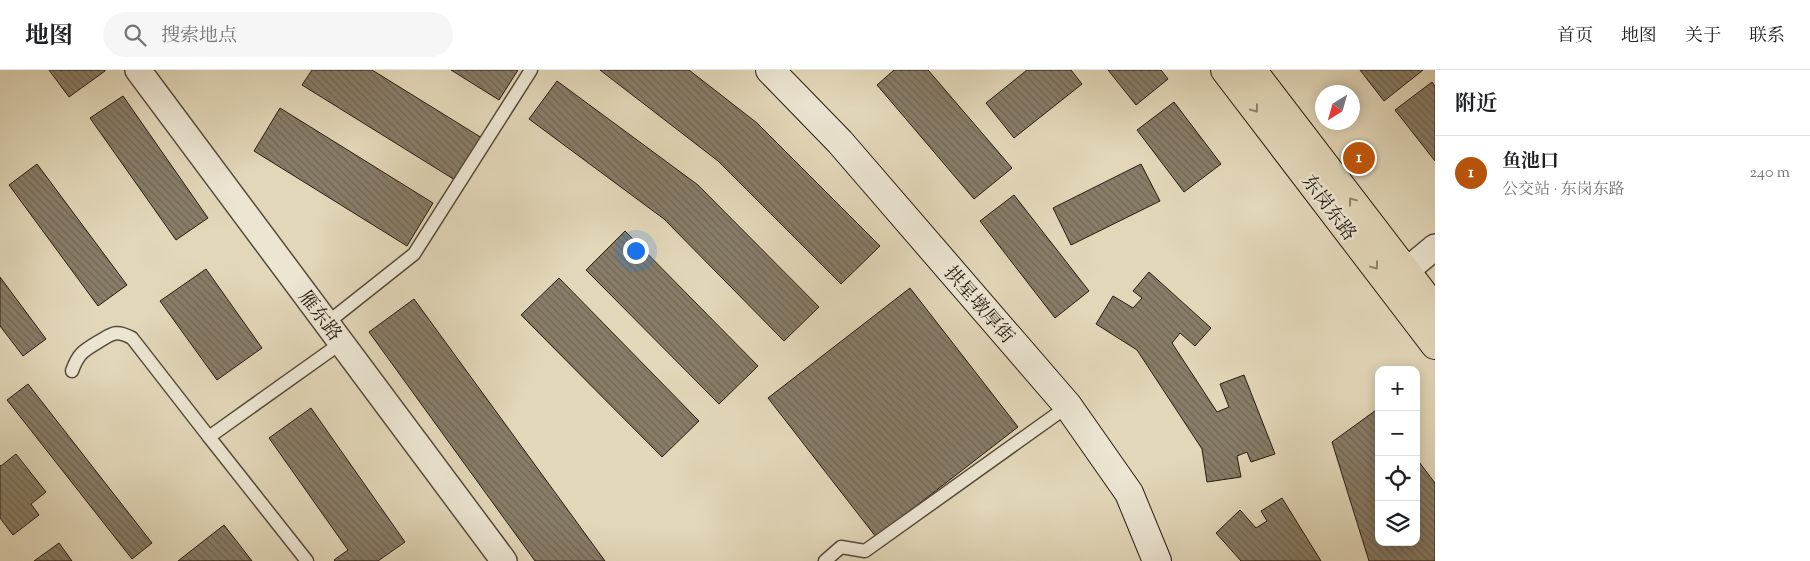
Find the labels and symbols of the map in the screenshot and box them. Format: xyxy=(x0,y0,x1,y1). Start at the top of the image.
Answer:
north arrow xyxy=(1315,85,1360,130)
one-way arrow xyxy=(1249,103,1257,112)
pin: 1 xyxy=(1343,139,1375,177)
street label: 东岗东路 xyxy=(1294,170,1362,247)
one-way arrow xyxy=(1350,198,1358,207)
your location xyxy=(623,238,649,264)
one-way arrow xyxy=(1369,260,1377,269)
street label: 拱星墩厚街 xyxy=(937,261,1019,350)
street label: 雁东路 xyxy=(291,286,347,347)

